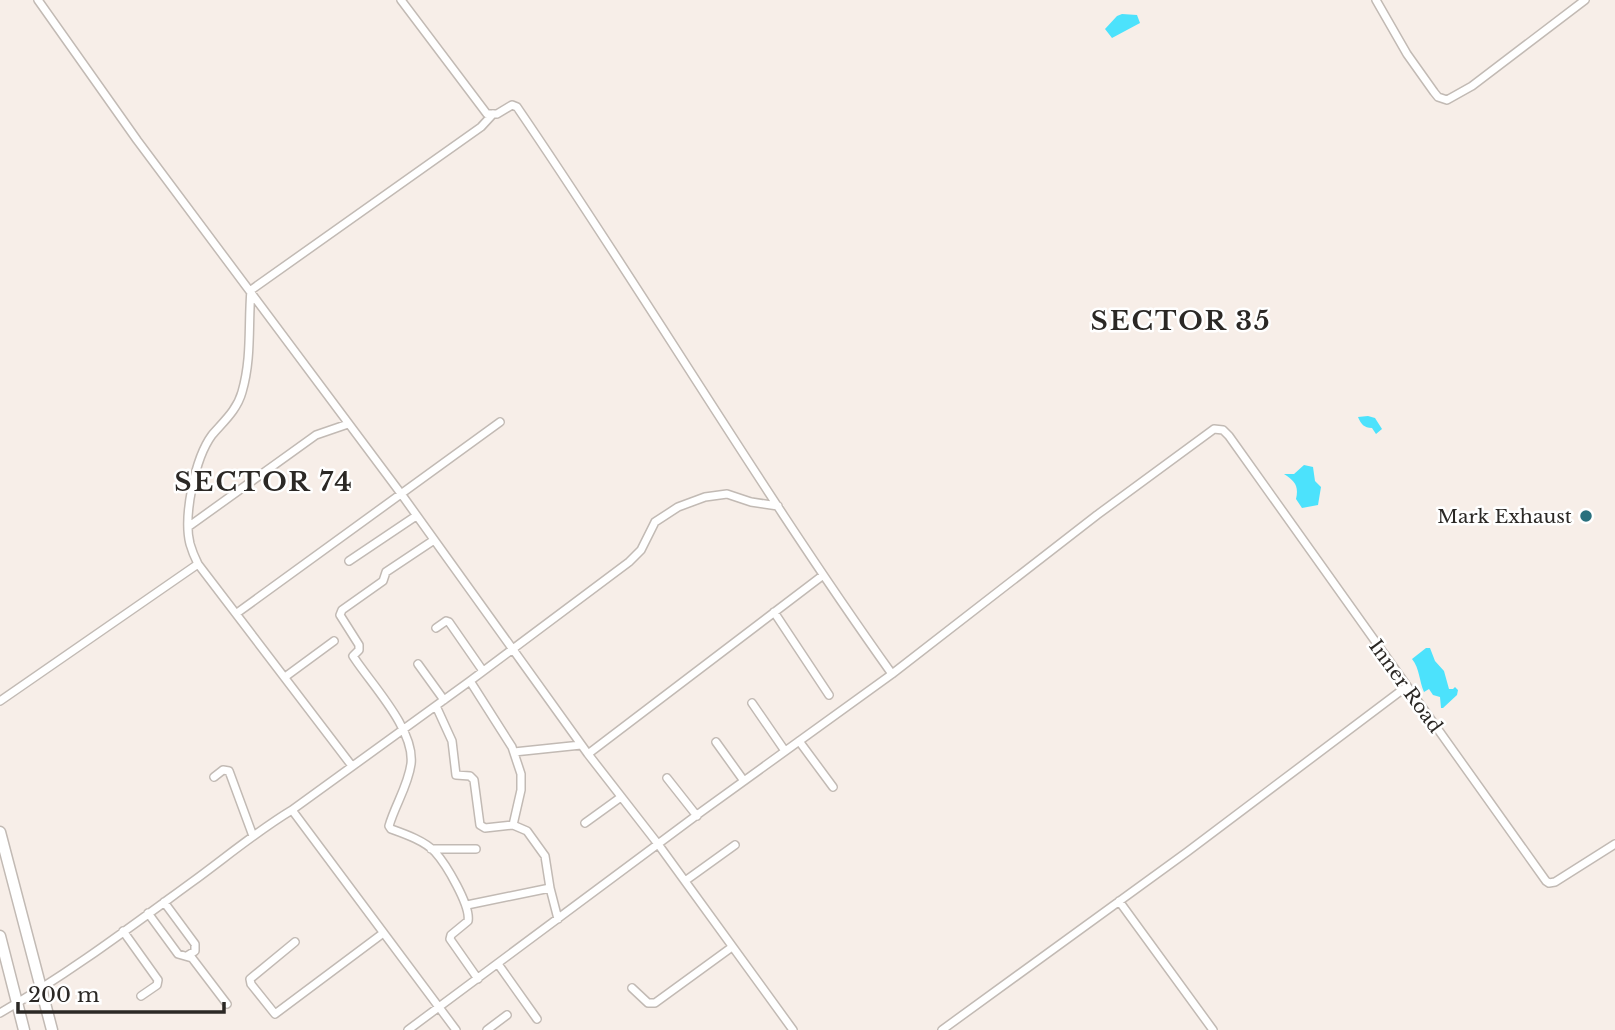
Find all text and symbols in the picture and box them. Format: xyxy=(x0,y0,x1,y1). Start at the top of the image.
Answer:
district label: SECTOR 35 xyxy=(1090,305,1272,337)
district label: SECTOR 74 xyxy=(174,466,354,498)
place label: Mark Exhaust xyxy=(1437,505,1573,528)
marker: Mark Exhaust xyxy=(1578,508,1594,524)
street label: Inner Road xyxy=(1364,635,1447,737)
scale bar xyxy=(18,970,224,1014)
text: 200 m xyxy=(28,982,100,1008)

